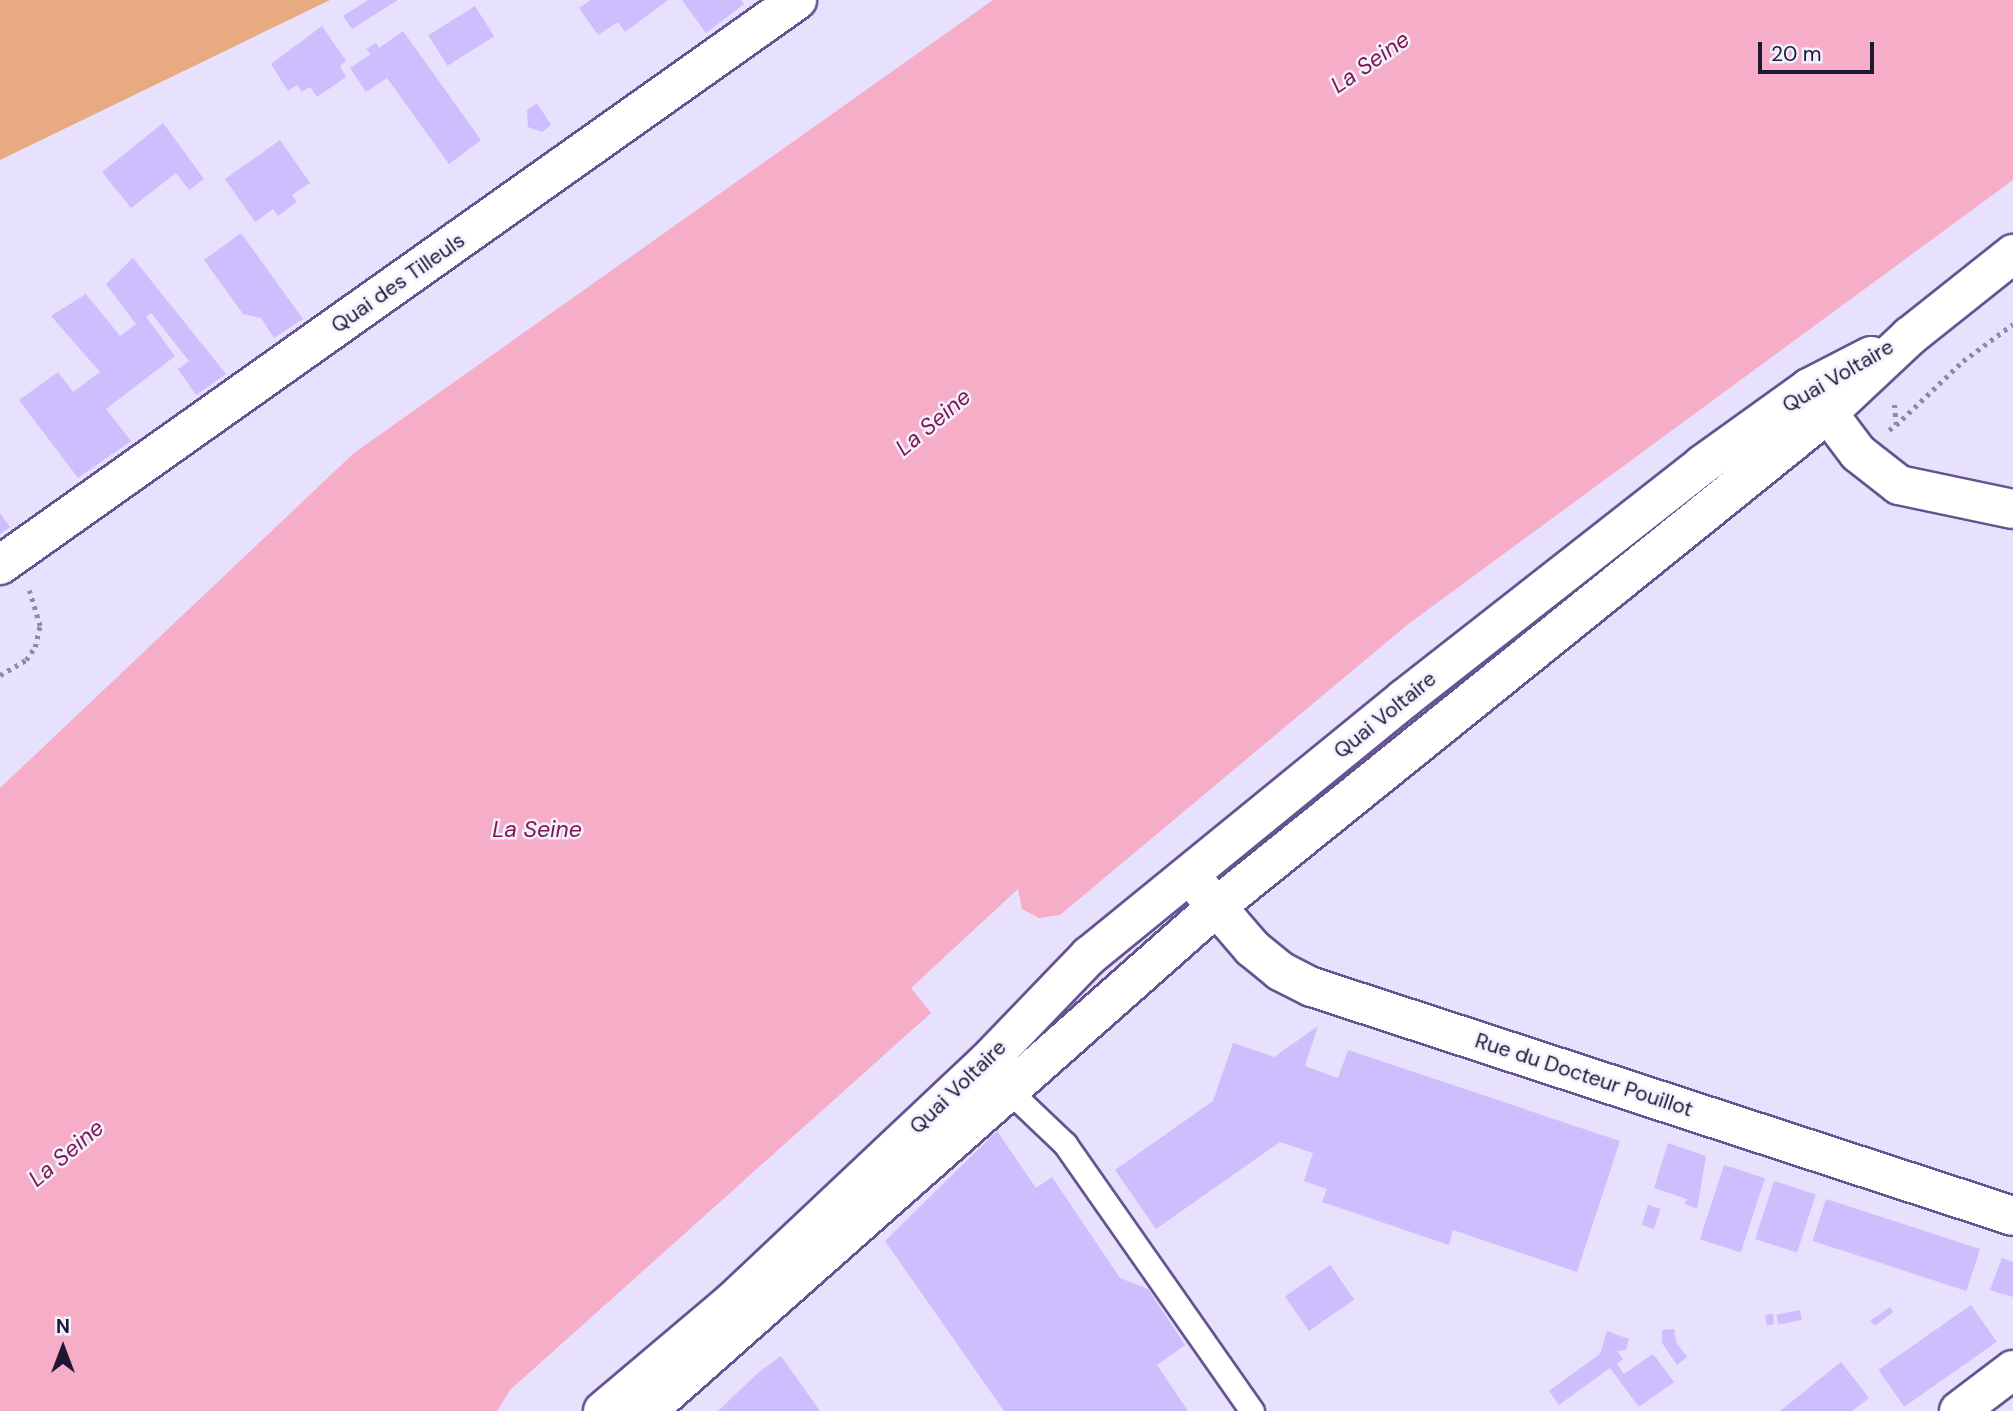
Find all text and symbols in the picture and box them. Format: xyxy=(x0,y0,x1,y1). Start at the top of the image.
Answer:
water label: La Seine xyxy=(1325,25,1415,99)
scale bar xyxy=(1761,28,1876,72)
text: 20 m xyxy=(1771,40,1822,68)
street label: Quai des Tilleuls xyxy=(326,228,470,338)
street label: Quai Voltaire xyxy=(1778,334,1898,418)
water label: La Seine xyxy=(890,383,976,461)
street label: Quai Voltaire xyxy=(1329,666,1441,764)
water label: La Seine xyxy=(492,815,582,843)
street label: Rue du Docteur Pouillot xyxy=(1472,1028,1696,1122)
street label: Quai Voltaire xyxy=(905,1035,1011,1139)
water label: La Seine xyxy=(23,1114,109,1192)
north arrow xyxy=(28,1313,98,1383)
text: N xyxy=(56,1314,70,1339)

